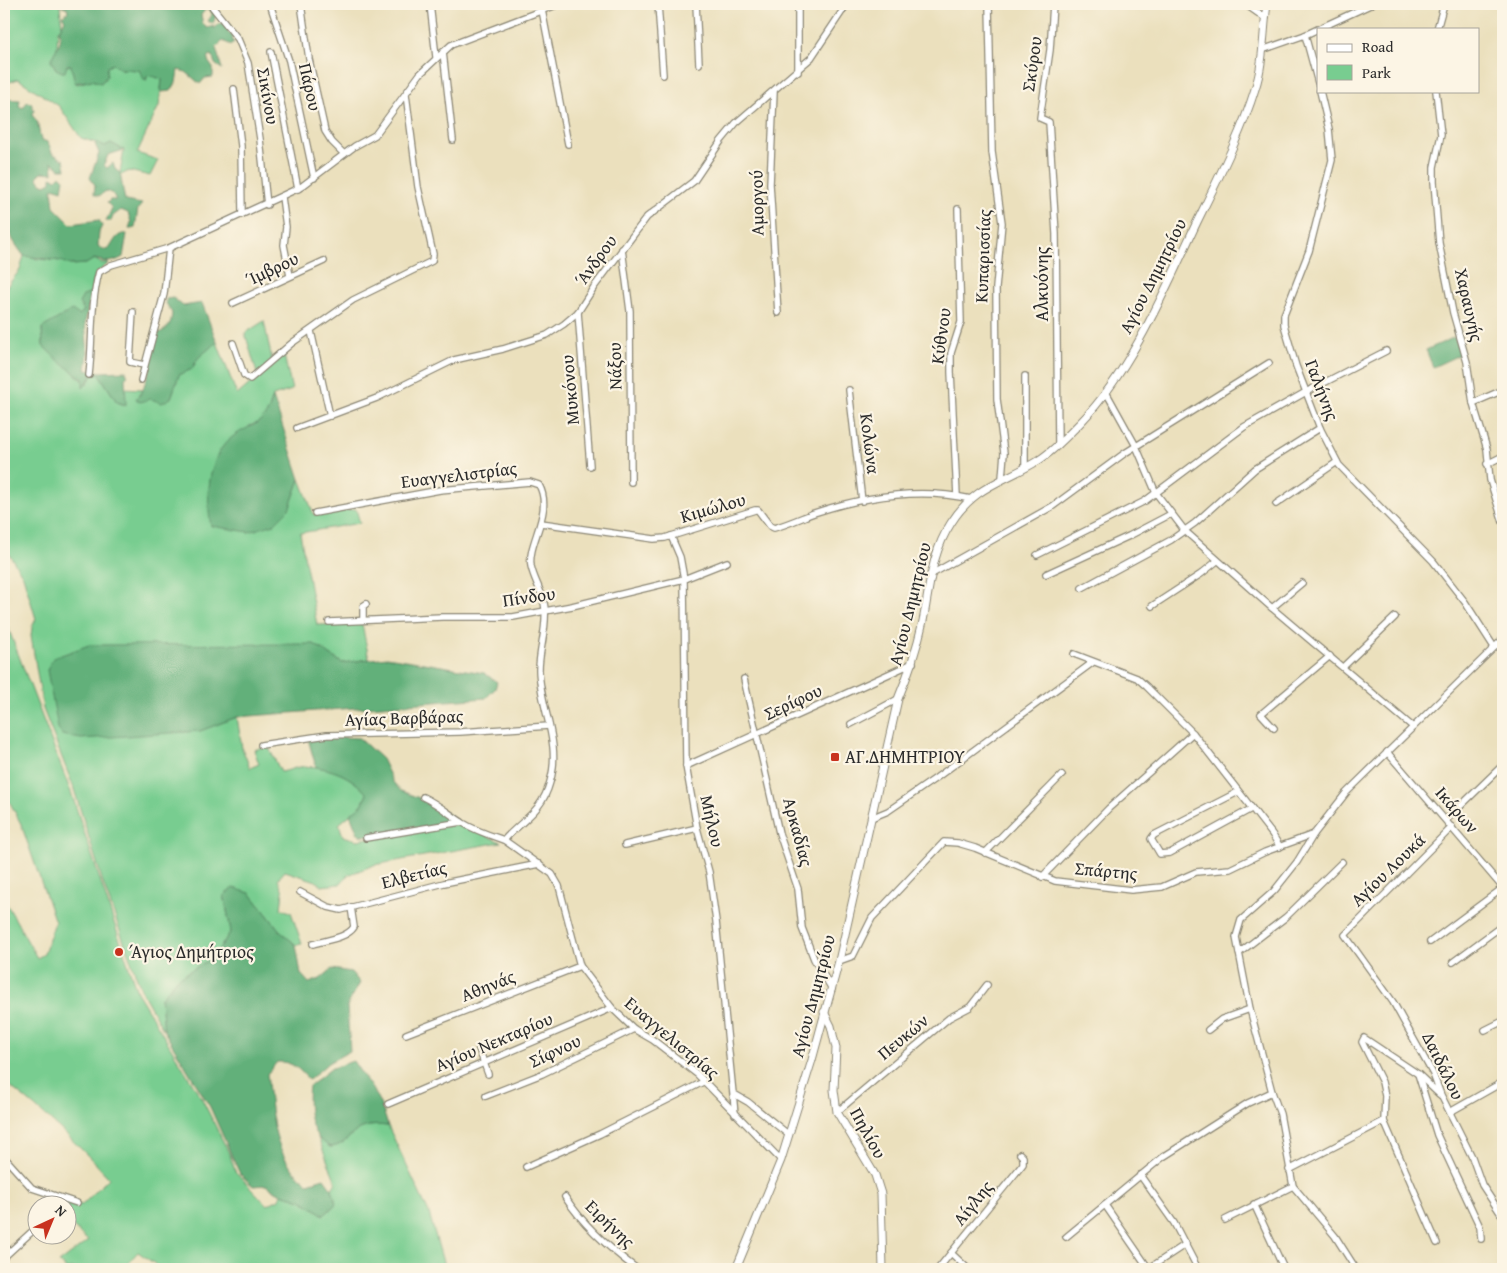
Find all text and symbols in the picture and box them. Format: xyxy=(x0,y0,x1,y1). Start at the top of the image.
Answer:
legend xyxy=(1317,28,1480,92)
street label: Σκύρου xyxy=(1014,35,1049,93)
text: Road xyxy=(1362,36,1393,57)
street label: Πάρου xyxy=(292,60,329,113)
text: Park xyxy=(1362,62,1391,83)
street label: Σικίνου xyxy=(250,65,287,126)
street label: Αμοργού xyxy=(742,170,771,236)
street label: Κυπαρισσίας xyxy=(967,208,998,303)
street label: Αγίου Δημητρίου xyxy=(1112,213,1193,338)
street label: Άνδρου xyxy=(568,229,623,291)
street label: Ίμβρου xyxy=(241,244,303,293)
street label: Αλκυόνης xyxy=(1028,246,1055,321)
street label: Χαραυγής xyxy=(1448,265,1491,345)
street label: Κύθνου xyxy=(923,306,958,366)
street label: Νάξου xyxy=(601,342,628,390)
street label: Μυκόνου xyxy=(553,354,586,426)
street label: Γαλήνης xyxy=(1298,355,1347,425)
street label: Κολώνα xyxy=(853,412,888,476)
street label: Ευαγγελιστρίας xyxy=(399,454,519,495)
street label: Κιμώλου xyxy=(677,485,749,530)
street label: Αγίου Δημητρίου xyxy=(881,539,938,668)
street label: Πίνδου xyxy=(501,579,557,614)
street label: Σερίφου xyxy=(759,676,826,727)
street label: Αγίας Βαρβάρας xyxy=(344,702,464,733)
place label: ΑΓ.ΔΗΜΗΤΡΙΟΥ xyxy=(845,743,965,770)
marker: ΑΓ.ΔΗΜΗΤΡΙΟΥ xyxy=(829,751,841,763)
street label: Ικάρων xyxy=(1429,780,1486,839)
street label: Μήλου xyxy=(693,792,732,850)
street label: Αρκαδίας xyxy=(776,794,821,870)
street label: Αγίου Λουκά xyxy=(1344,827,1431,912)
street label: Ελβετίας xyxy=(378,853,450,896)
street label: Σπάρτης xyxy=(1074,854,1139,887)
street label: Αγίου Δημητρίου xyxy=(783,931,842,1060)
place label: Άγιος Δημήτριος xyxy=(129,938,254,965)
marker: Άγιος Δημήτριος xyxy=(113,946,125,958)
street label: Αθηνάς xyxy=(457,962,519,1009)
street label: Ευαγγελιστρίας xyxy=(619,990,726,1086)
street label: Αγίου Νεκταρίου xyxy=(431,1005,557,1078)
street label: Πευκών xyxy=(871,1007,934,1066)
street label: Σίφνου xyxy=(524,1027,585,1074)
street label: Δαιδάλου xyxy=(1415,1027,1471,1104)
street label: Πηλίου xyxy=(843,1102,894,1163)
street label: Αίγλης xyxy=(946,1174,1000,1231)
street label: Ειρήνης xyxy=(579,1193,642,1254)
north arrow xyxy=(28,1196,78,1246)
text: N xyxy=(51,1200,72,1222)

